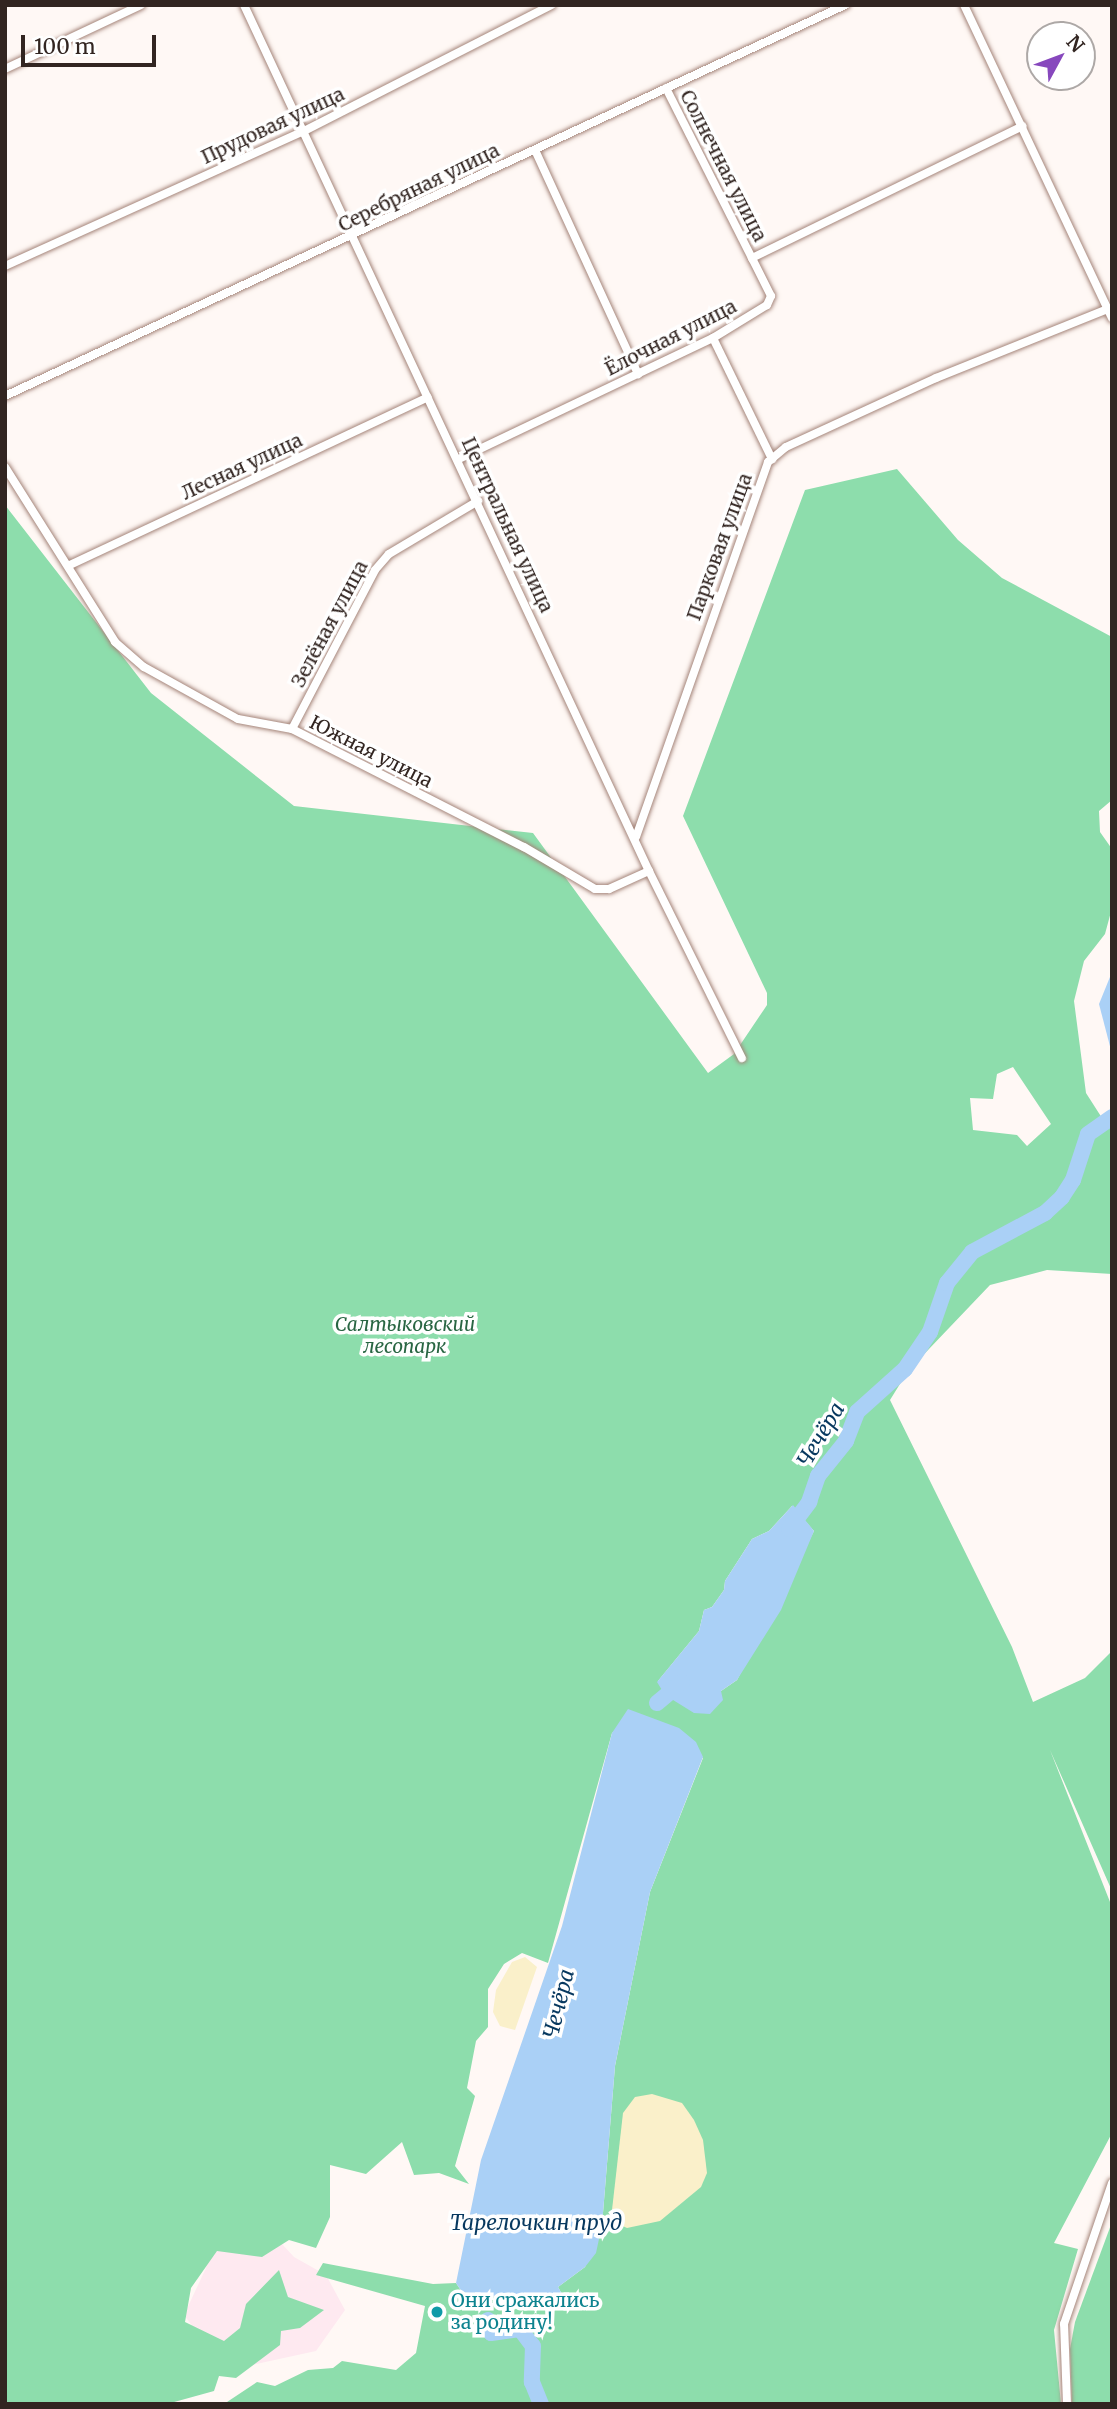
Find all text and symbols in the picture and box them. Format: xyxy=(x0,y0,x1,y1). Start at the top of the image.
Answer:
scale bar xyxy=(24,21,159,65)
north arrow xyxy=(1026,21,1096,91)
text: N xyxy=(1061,30,1089,57)
text: 100 m xyxy=(34,33,96,60)
street label: Прудовая улица xyxy=(198,83,348,169)
street label: Солнечная улица xyxy=(675,86,771,246)
street label: Серебряная улица xyxy=(335,139,503,237)
street label: Ёлочная улица xyxy=(602,295,740,381)
street label: Лесная улица xyxy=(178,429,306,505)
street label: Центральная улица xyxy=(456,434,558,616)
street label: Парковая улица xyxy=(683,470,757,624)
street label: Зелёная улица xyxy=(287,557,373,691)
street label: Южная улица xyxy=(306,711,436,793)
park label: Салтыковский лесопарк xyxy=(335,1314,475,1358)
water label: Чечёра xyxy=(792,1398,850,1472)
water label: Чечёра xyxy=(538,1967,580,2041)
water label: Тарелочкин пруд xyxy=(450,2210,622,2236)
place label: Они сражались за родину! xyxy=(451,2290,599,2334)
marker: Они сражались за родину! xyxy=(429,2304,445,2320)

